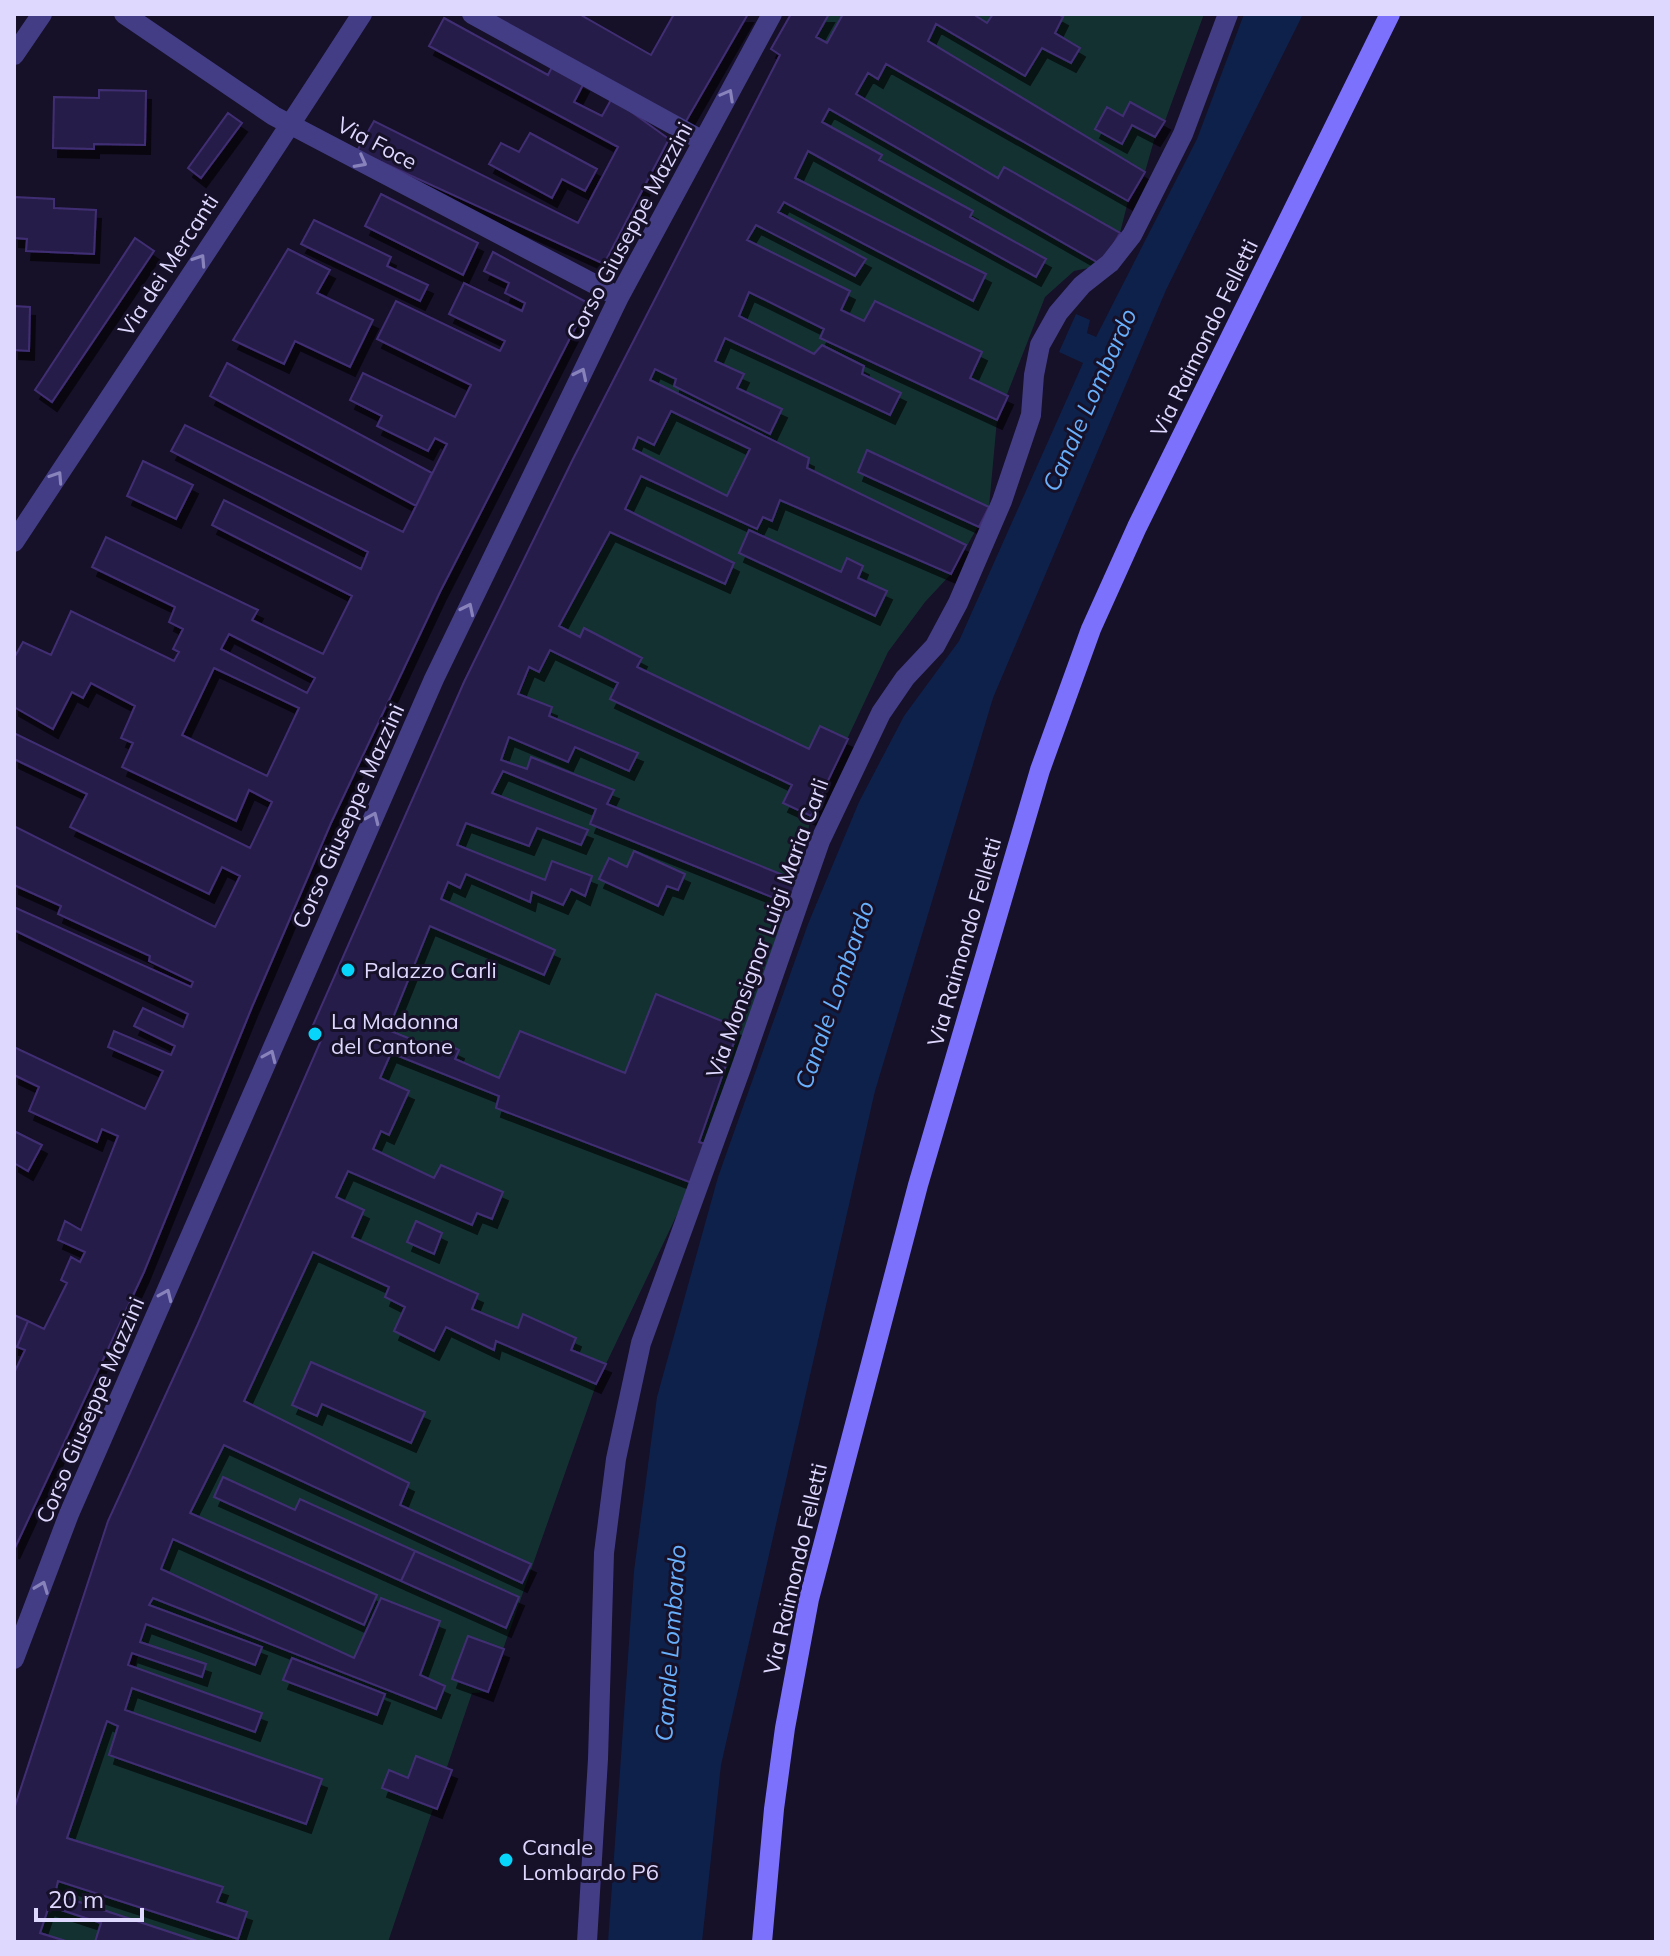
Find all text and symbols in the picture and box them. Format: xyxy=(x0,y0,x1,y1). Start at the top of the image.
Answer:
one-way arrow xyxy=(718,89,734,104)
street label: Via Foce xyxy=(332,110,422,176)
street label: Corso Giuseppe Mazzini xyxy=(560,117,698,345)
one-way arrow xyxy=(352,153,367,168)
street label: Via dei Mercanti xyxy=(112,189,224,341)
street label: Via Raimondo Felletti xyxy=(1144,235,1264,441)
one-way arrow xyxy=(190,254,205,269)
water label: Canale Lombardo xyxy=(1035,303,1143,496)
one-way arrow xyxy=(571,368,587,383)
one-way arrow xyxy=(47,471,62,486)
one-way arrow xyxy=(458,602,474,617)
street label: Corso Giuseppe Mazzini xyxy=(286,699,410,933)
street label: Via Monsignor Luigi Maria Carli xyxy=(700,774,834,1082)
one-way arrow xyxy=(364,812,380,826)
street label: Via Raimondo Felletti xyxy=(921,834,1007,1050)
water label: Canale Lombardo xyxy=(788,897,880,1093)
place label: Palazzo Carli xyxy=(364,956,497,984)
marker: Palazzo Carli xyxy=(339,961,357,979)
place label: La Madonna del Cantone xyxy=(331,1007,459,1060)
marker: La Madonna del Cantone xyxy=(306,1025,324,1043)
one-way arrow xyxy=(260,1050,276,1064)
one-way arrow xyxy=(156,1288,172,1303)
street label: Corso Giuseppe Mazzini xyxy=(30,1293,150,1527)
street label: Via Raimondo Felletti xyxy=(757,1461,833,1677)
water label: Canale Lombardo xyxy=(648,1544,692,1742)
one-way arrow xyxy=(32,1580,49,1594)
place label: Canale Lombardo P6 xyxy=(522,1833,659,1886)
marker: Canale Lombardo P6 xyxy=(497,1851,515,1869)
scale bar xyxy=(36,1872,142,1922)
text: 20 m xyxy=(48,1884,104,1914)

